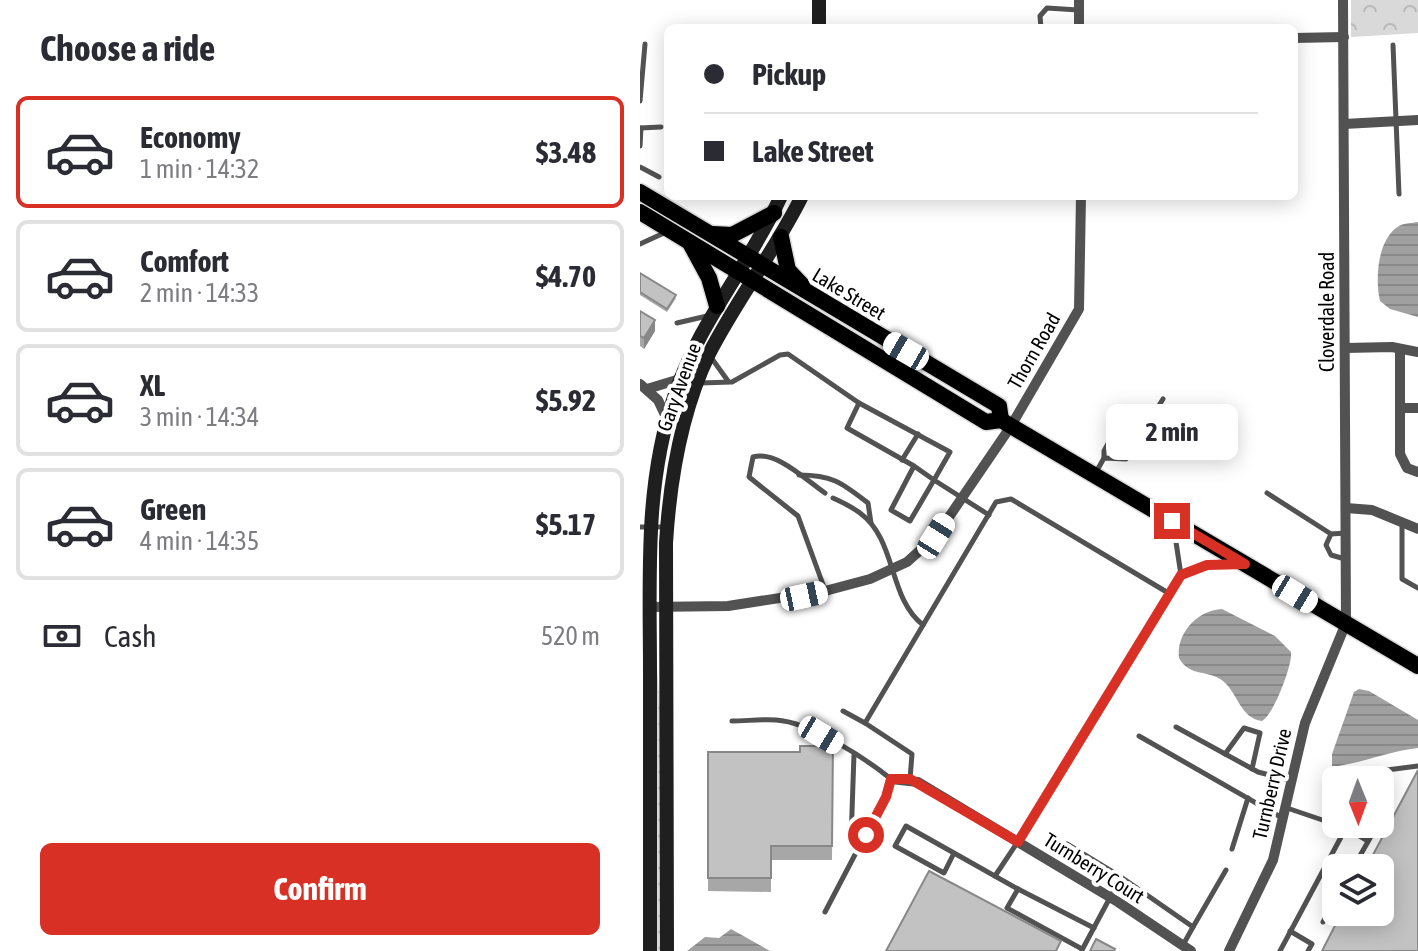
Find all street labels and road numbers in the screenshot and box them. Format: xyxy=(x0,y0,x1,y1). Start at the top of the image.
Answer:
street label: Cloverdale Road xyxy=(1315,252,1338,372)
street label: Lake Street xyxy=(809,263,890,324)
street label: Thorn Road xyxy=(1003,309,1065,393)
street label: Gary Avenue xyxy=(652,340,705,434)
street label: Turnberry Drive xyxy=(1248,726,1295,842)
street label: Turnberry Court xyxy=(1040,828,1149,908)

